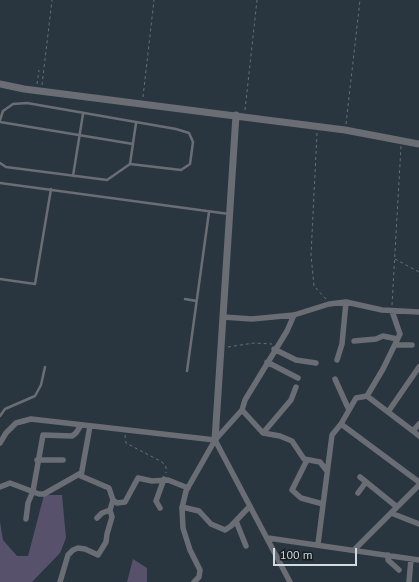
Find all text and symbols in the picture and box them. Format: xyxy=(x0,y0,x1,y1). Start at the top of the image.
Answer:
scale bar xyxy=(275,540,359,566)
text: 100 m xyxy=(280,547,313,562)

